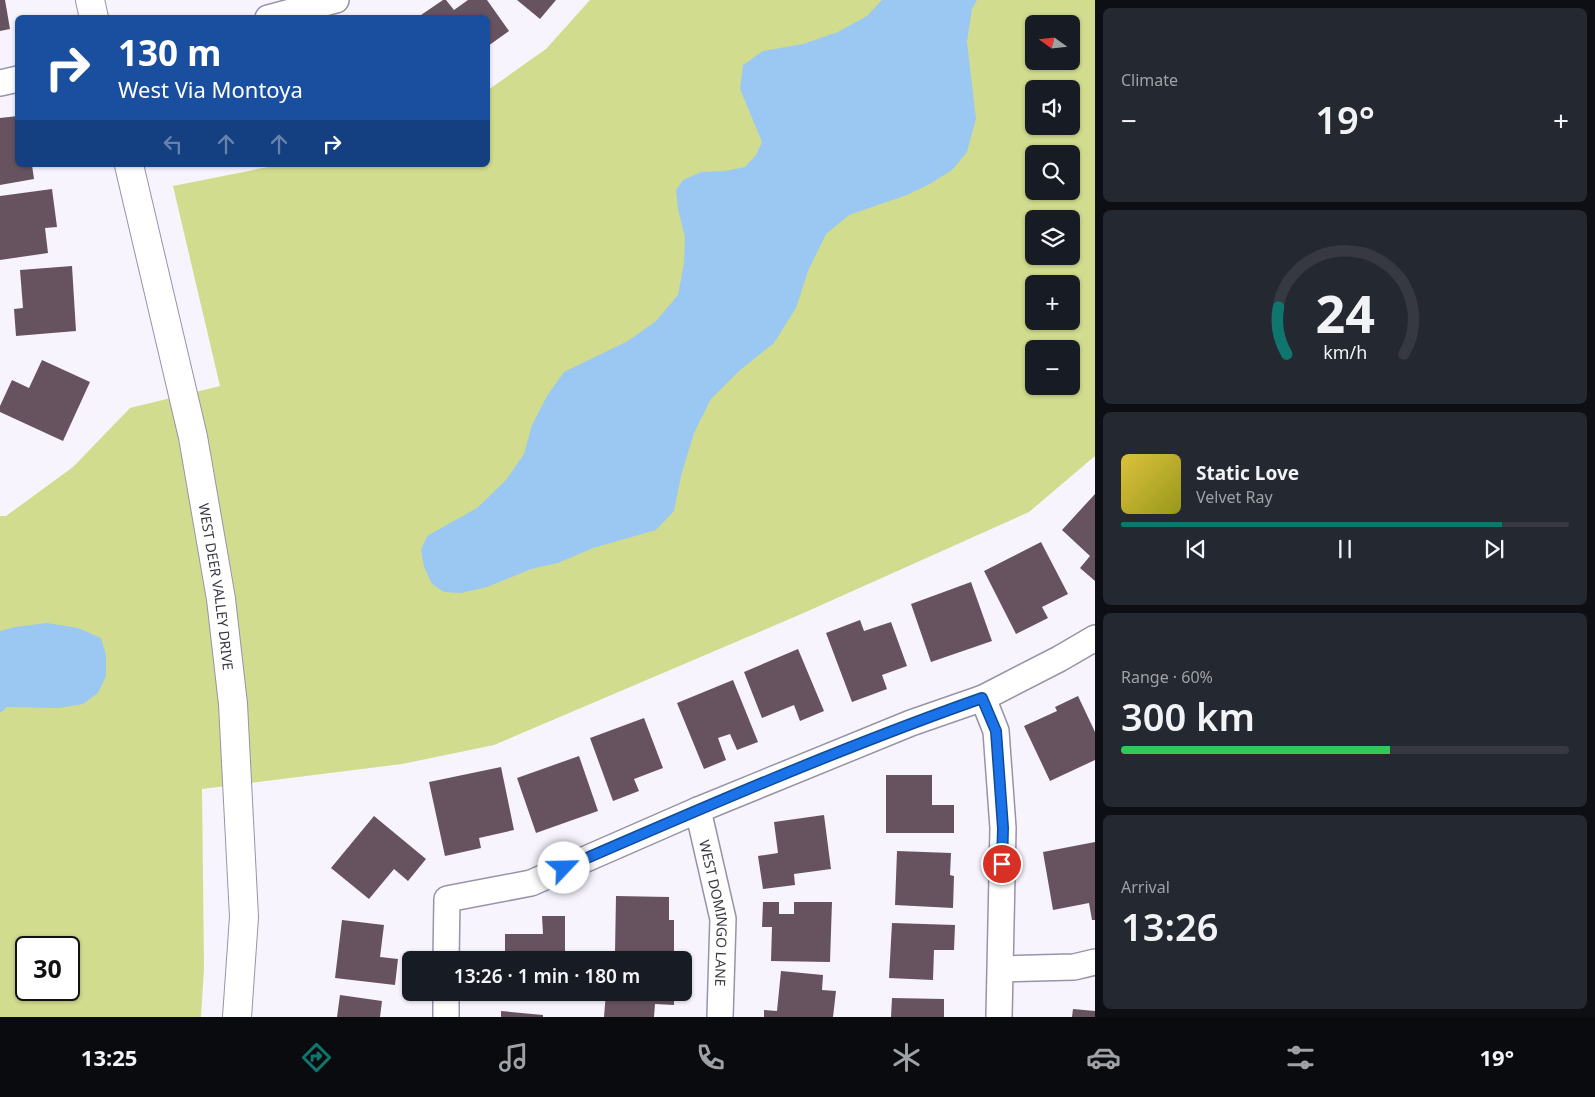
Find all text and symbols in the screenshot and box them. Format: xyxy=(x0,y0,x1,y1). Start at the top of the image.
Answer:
north arrow xyxy=(1025,15,1080,70)
map controls xyxy=(1025,15,1080,395)
text: 130 m xyxy=(118,29,221,76)
icon: right xyxy=(35,35,100,100)
text: Climate xyxy=(1121,69,1178,91)
text: West Via Montoya xyxy=(118,74,303,104)
button: sound xyxy=(1025,80,1080,135)
text: 19° xyxy=(1315,93,1375,145)
text: − xyxy=(1121,101,1137,139)
text: + xyxy=(1553,101,1569,139)
icon: left xyxy=(159,130,187,158)
icon: ahead xyxy=(212,130,240,158)
icon: ahead xyxy=(265,130,293,158)
icon: right xyxy=(318,130,346,158)
button: search xyxy=(1025,145,1080,200)
button: layers xyxy=(1025,210,1080,265)
button: + xyxy=(1025,275,1080,330)
text: 24 xyxy=(1315,277,1375,348)
button: − xyxy=(1025,340,1080,395)
text: km/h xyxy=(1323,340,1367,364)
text: Static Love xyxy=(1196,460,1299,486)
text: Velvet Ray xyxy=(1196,486,1273,508)
street label: WEST DEER VALLEY DRIVE xyxy=(195,502,239,671)
icon: previous xyxy=(1182,535,1210,563)
icon: pause xyxy=(1331,535,1359,563)
icon: next xyxy=(1480,535,1508,563)
text: Range · 60% xyxy=(1121,666,1213,688)
text: 300 km xyxy=(1121,690,1255,742)
street label: WEST DOMINGO LANE xyxy=(696,838,733,987)
position arrow xyxy=(537,841,589,893)
pin xyxy=(981,843,1023,885)
icon: arrive xyxy=(988,850,1016,878)
text: Arrival xyxy=(1121,876,1170,898)
text: 13:26 xyxy=(1121,900,1218,952)
speed limit sign: 30 xyxy=(15,936,80,1001)
text: 13:26 · 1 min · 180 m xyxy=(454,963,640,989)
icon: directions xyxy=(299,1040,334,1075)
icon: music xyxy=(496,1040,531,1075)
icon: phone xyxy=(693,1040,728,1075)
icon: climate xyxy=(889,1040,924,1075)
icon: car xyxy=(1086,1040,1121,1075)
icon: filters xyxy=(1283,1040,1318,1075)
text: 13:25 xyxy=(81,1042,137,1072)
text: 19° xyxy=(1480,1042,1514,1072)

